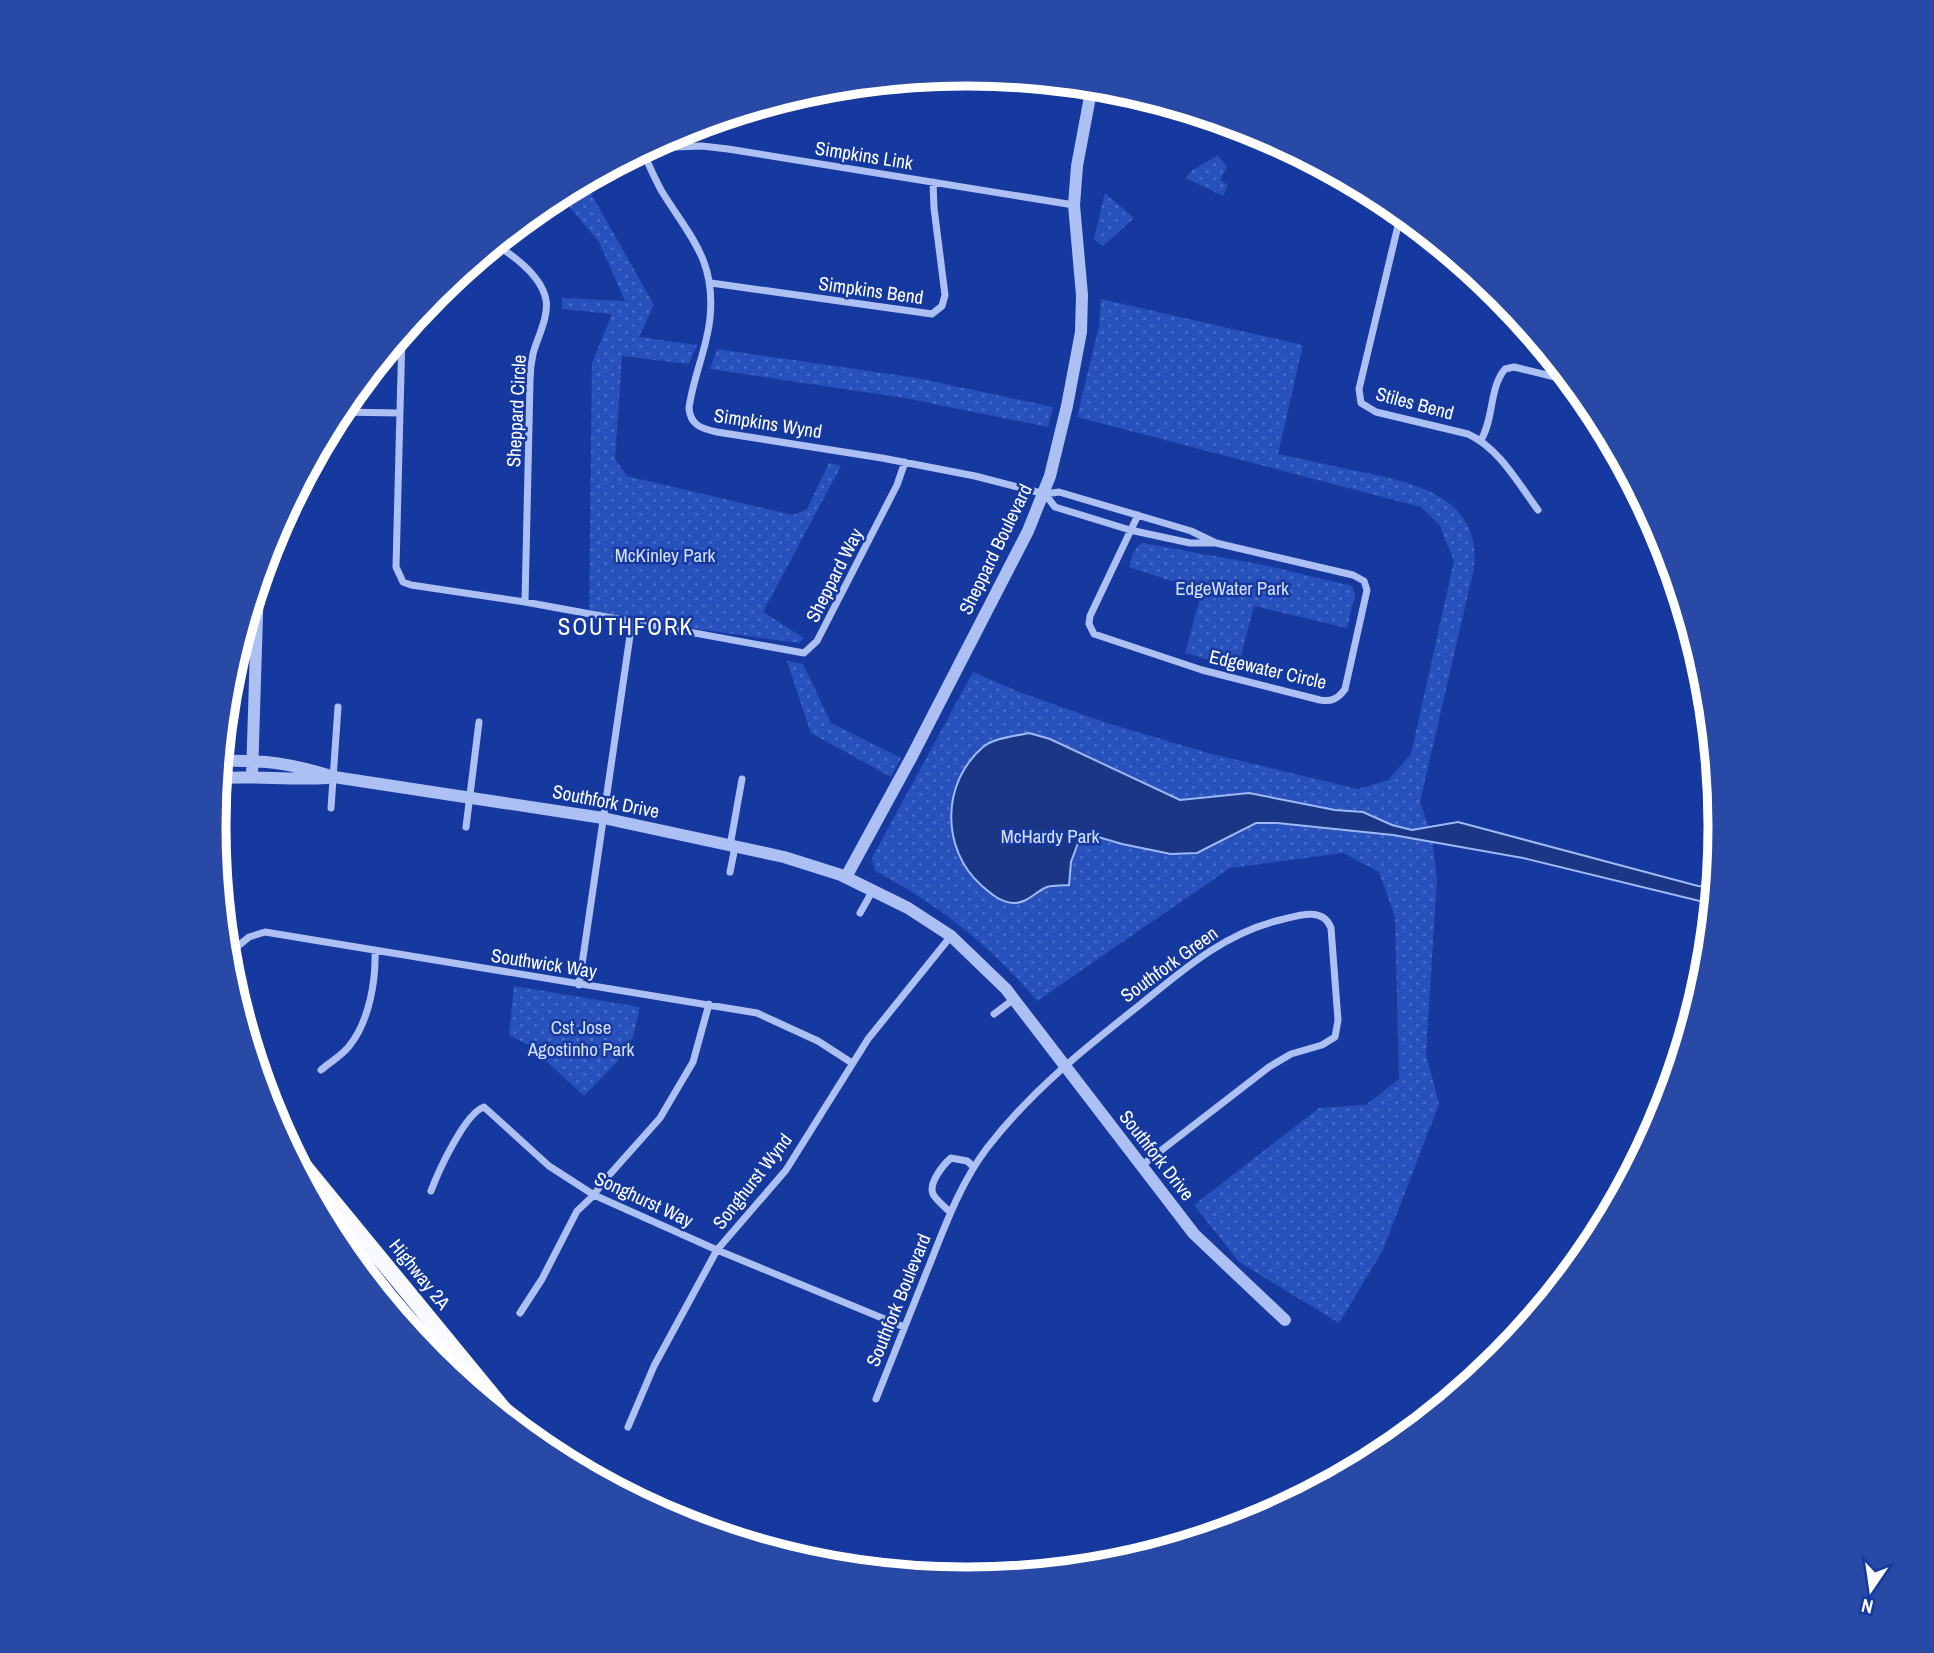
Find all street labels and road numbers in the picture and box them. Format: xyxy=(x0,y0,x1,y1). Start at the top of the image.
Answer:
street label: Simpkins Link xyxy=(813,134,915,176)
street label: Simpkins Bend xyxy=(817,270,925,310)
street label: Sheppard Circle xyxy=(500,354,532,468)
street label: Stiles Bend xyxy=(1373,380,1457,426)
street label: Simpkins Wynd xyxy=(712,402,824,444)
street label: Sheppard Boulevard xyxy=(952,479,1038,619)
street label: Sheppard Way xyxy=(799,523,869,627)
street label: Edgewater Circle xyxy=(1207,643,1329,695)
street label: Southfork Drive xyxy=(550,778,662,824)
street label: Southfork Green xyxy=(1115,920,1223,1008)
street label: Southwick Way xyxy=(489,942,599,984)
street label: Southfork Drive xyxy=(1113,1104,1201,1206)
street label: Songhurst Wynd xyxy=(706,1128,798,1234)
street label: Songhurst Way xyxy=(590,1165,698,1233)
street label: Southfork Boulevard xyxy=(860,1230,936,1370)
street label: Highway 2A xyxy=(383,1233,457,1315)

